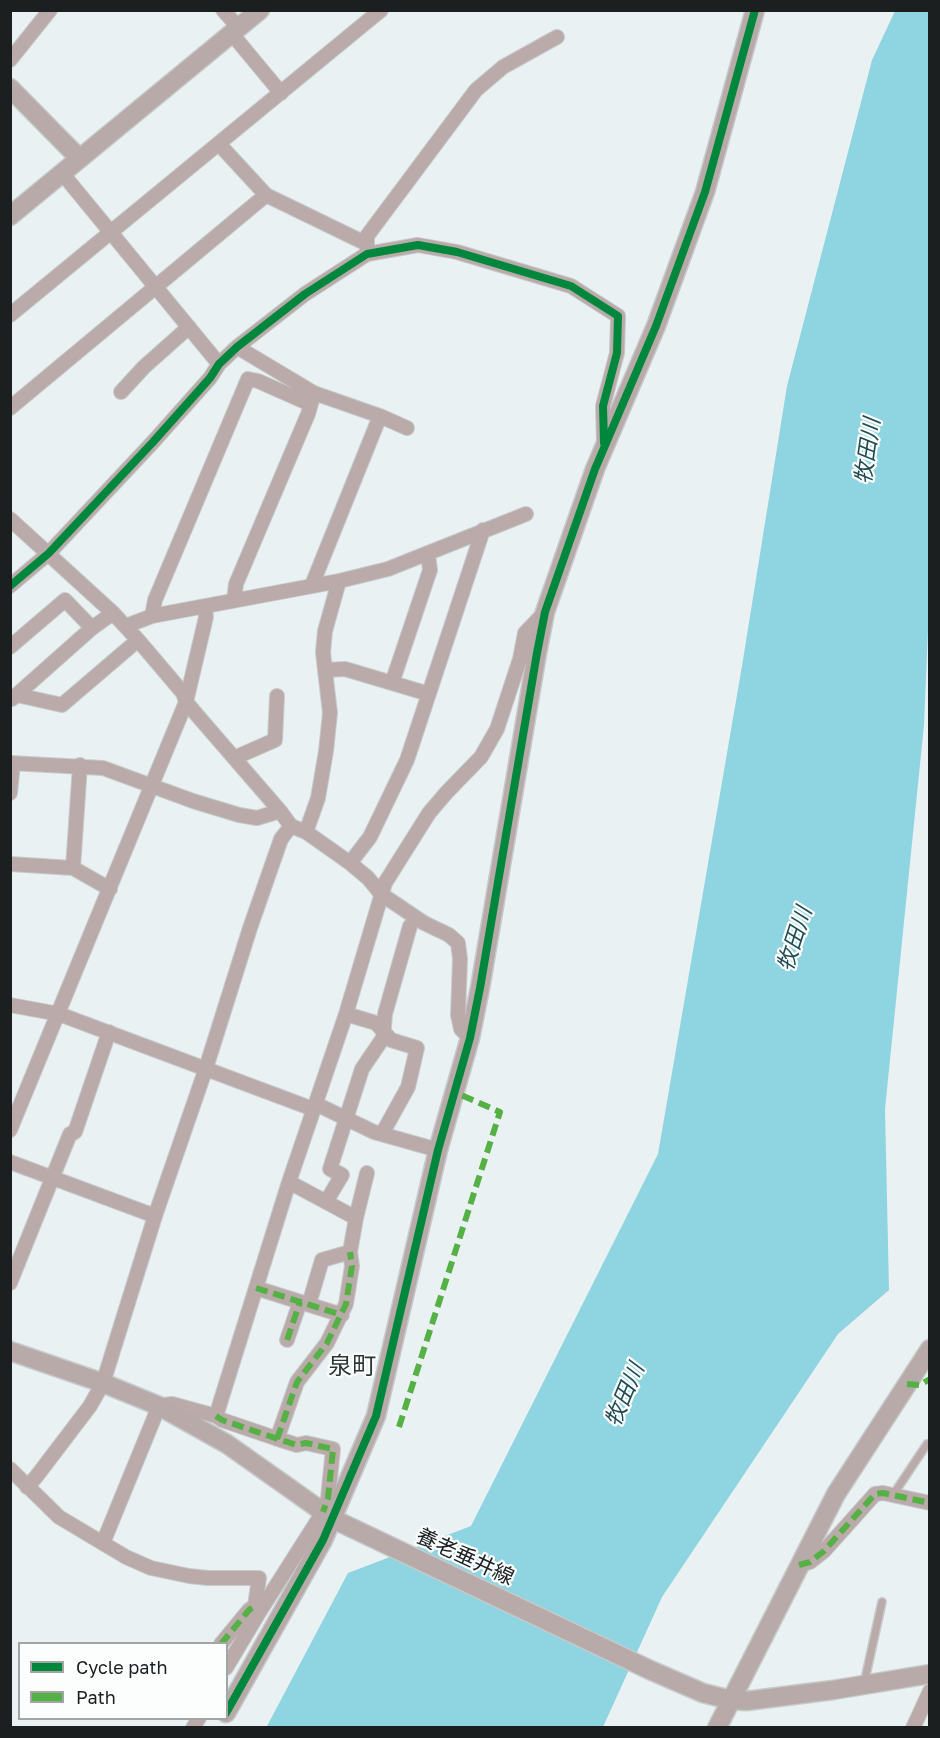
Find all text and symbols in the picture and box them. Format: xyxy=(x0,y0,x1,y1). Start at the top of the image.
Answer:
water label: 牧田川 xyxy=(850,416,886,486)
water label: 牧田川 xyxy=(772,904,818,974)
district label: 泉町 xyxy=(328,1352,376,1380)
water label: 牧田川 xyxy=(600,1359,650,1431)
street label: 養老垂井線 xyxy=(412,1523,518,1591)
legend xyxy=(18,1642,228,1720)
text: Cycle path xyxy=(76,1656,168,1678)
text: Path xyxy=(76,1686,116,1708)

